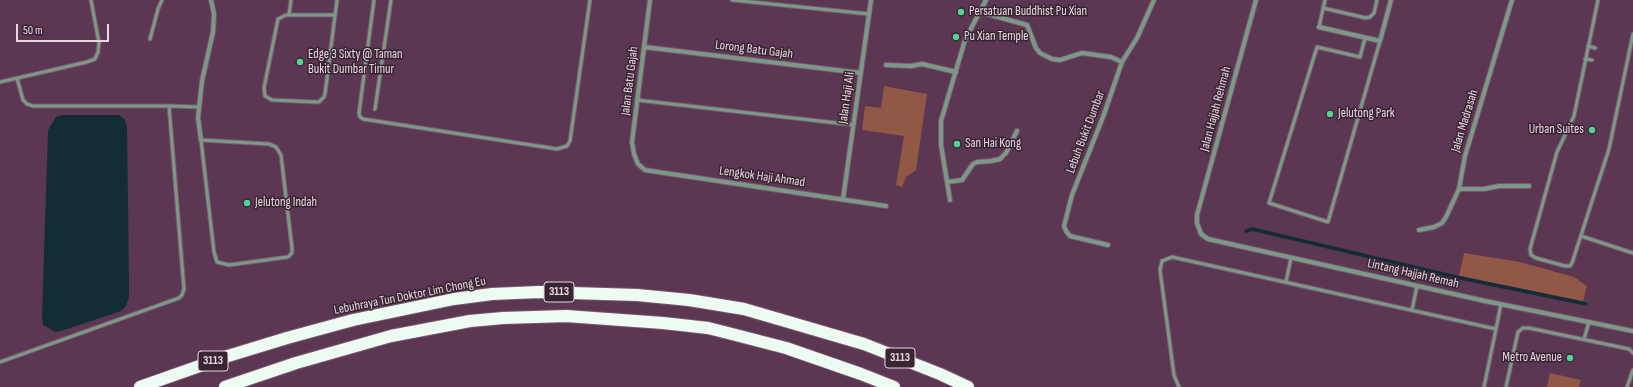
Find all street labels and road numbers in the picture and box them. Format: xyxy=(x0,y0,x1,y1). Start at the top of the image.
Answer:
street label: Lorong Batu Gajah xyxy=(714,37,794,63)
street label: Jalan Batu Gajah xyxy=(618,46,642,116)
street label: Jalan Hajjah Rehmah xyxy=(1197,65,1235,153)
street label: Jalan Haji Ali xyxy=(836,71,858,125)
street label: Lebuh Bukit Dumbar xyxy=(1063,88,1109,176)
street label: Jalan Madrasah xyxy=(1448,88,1482,154)
street label: Lengkok Haji Ahmad xyxy=(718,163,806,191)
street label: Lintang Hajjah Remah xyxy=(1366,256,1460,292)
street label: Lebuhraya Tun Doktor Lim Chong Eu xyxy=(333,274,487,318)
road number: 3113 xyxy=(544,282,574,302)
road number: 3113 xyxy=(885,348,915,368)
road number: 3113 xyxy=(198,351,228,371)

